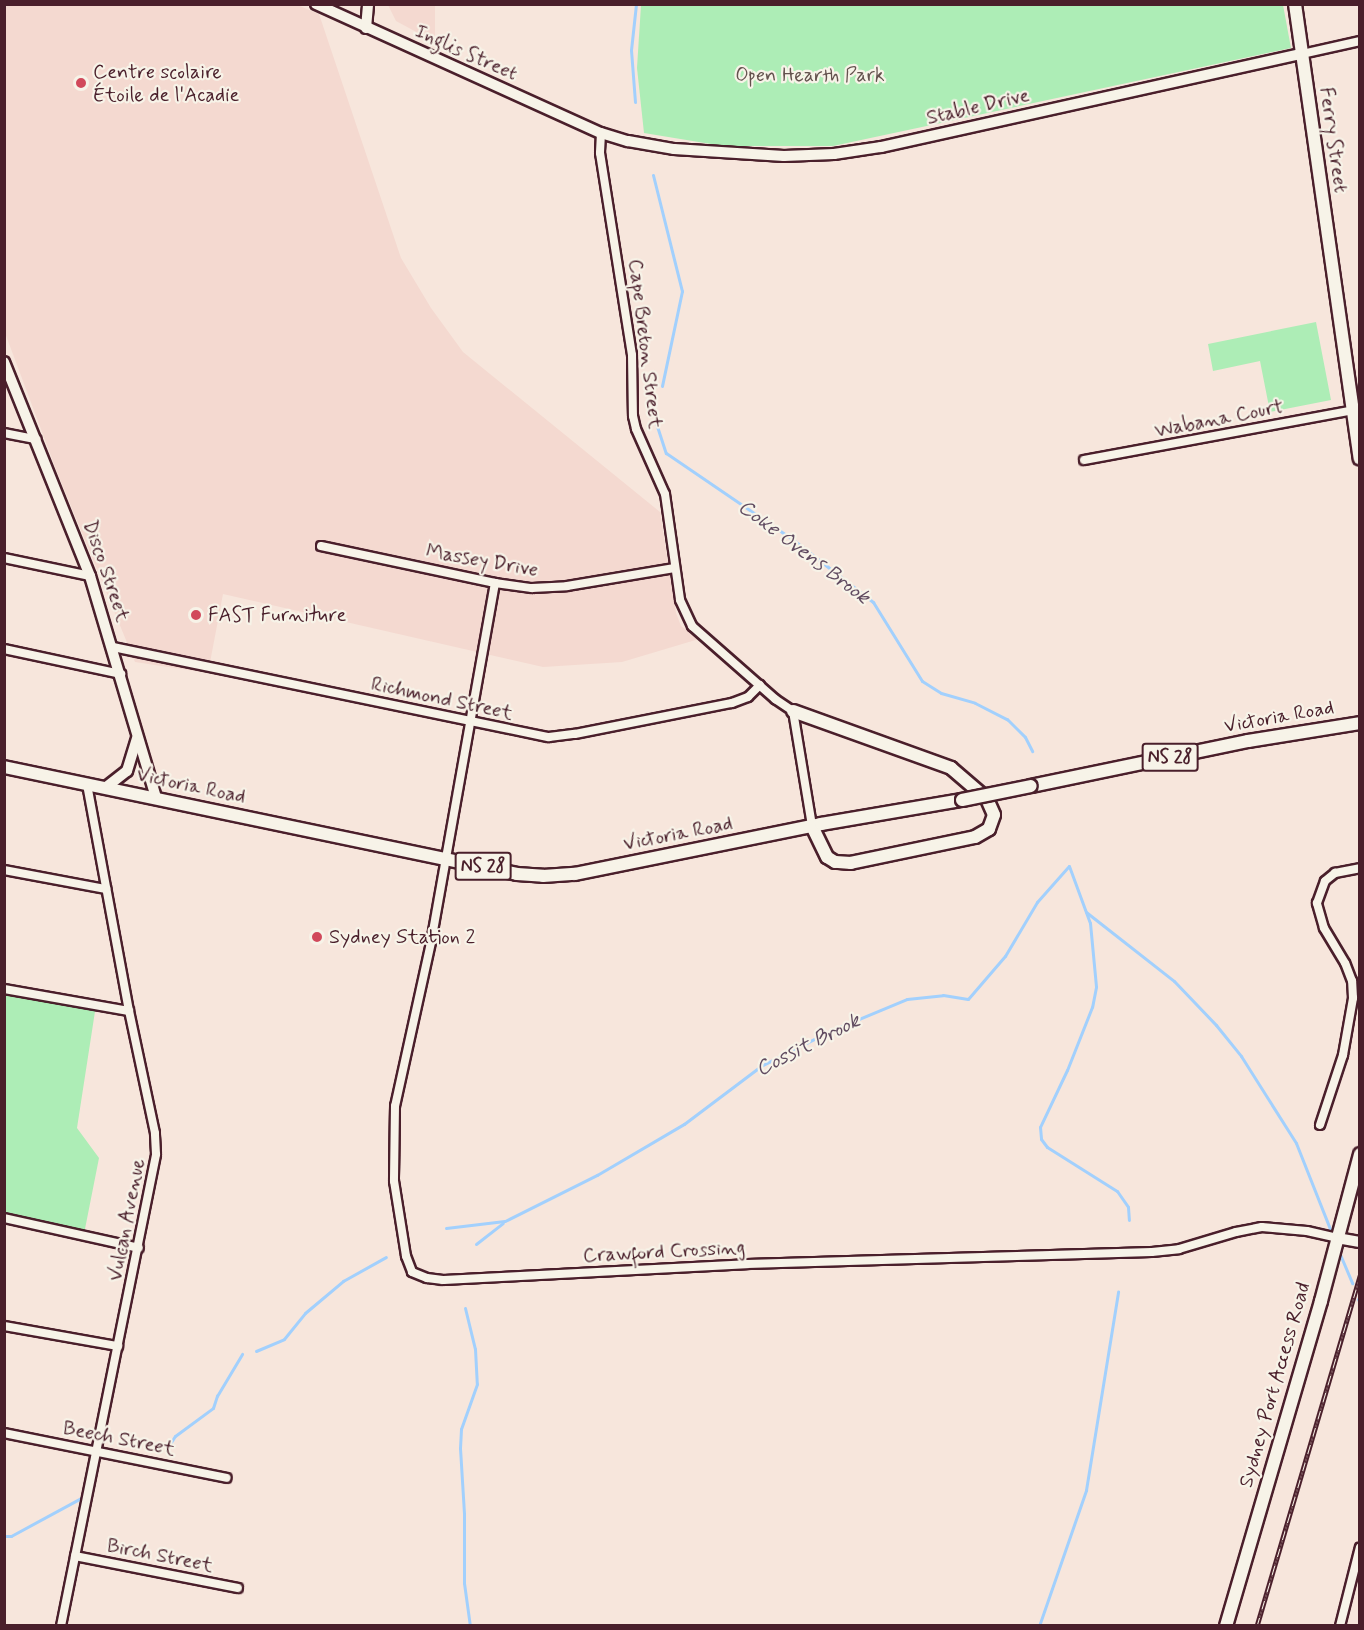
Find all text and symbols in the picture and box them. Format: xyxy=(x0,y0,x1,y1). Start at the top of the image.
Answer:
street label: Inglis Street xyxy=(409,19,523,87)
place label: Centre scolaire Étoile de l'Acadie xyxy=(93,60,238,107)
park label: Open Hearth Park xyxy=(736,63,884,87)
marker: Centre scolaire Étoile de l'Acadie xyxy=(74,76,88,90)
street label: Stable Drive xyxy=(925,84,1031,130)
street label: Ferry Street xyxy=(1313,84,1353,196)
street label: Cape Breton Street xyxy=(623,260,667,428)
street label: Wabana Court xyxy=(1153,395,1285,443)
water label: Coke Ovens Brook xyxy=(733,494,875,610)
street label: Disco Street xyxy=(77,517,135,625)
street label: Massey Drive xyxy=(425,539,539,583)
place label: FAST Furniture xyxy=(208,603,346,627)
marker: FAST Furniture xyxy=(189,608,203,622)
street label: Richmond Street xyxy=(369,672,515,726)
street label: Victoria Road xyxy=(1222,696,1336,738)
road number: NS 28 xyxy=(1142,742,1198,772)
street label: Victoria Road xyxy=(134,763,248,809)
street label: Victoria Road xyxy=(621,812,735,856)
road number: NS 28 xyxy=(454,851,512,881)
place label: Sydney Station 2 xyxy=(329,925,471,949)
marker: Sydney Station 2 xyxy=(310,930,324,944)
water label: Cossit Brook xyxy=(751,1008,865,1082)
street label: Vulcan Avenue xyxy=(104,1158,150,1282)
street label: Crawford Crossing xyxy=(582,1236,746,1268)
street label: Sydney Port Access Road xyxy=(1235,1281,1315,1489)
street label: Beech Street xyxy=(61,1416,177,1462)
street label: Birch Street xyxy=(105,1534,215,1578)

